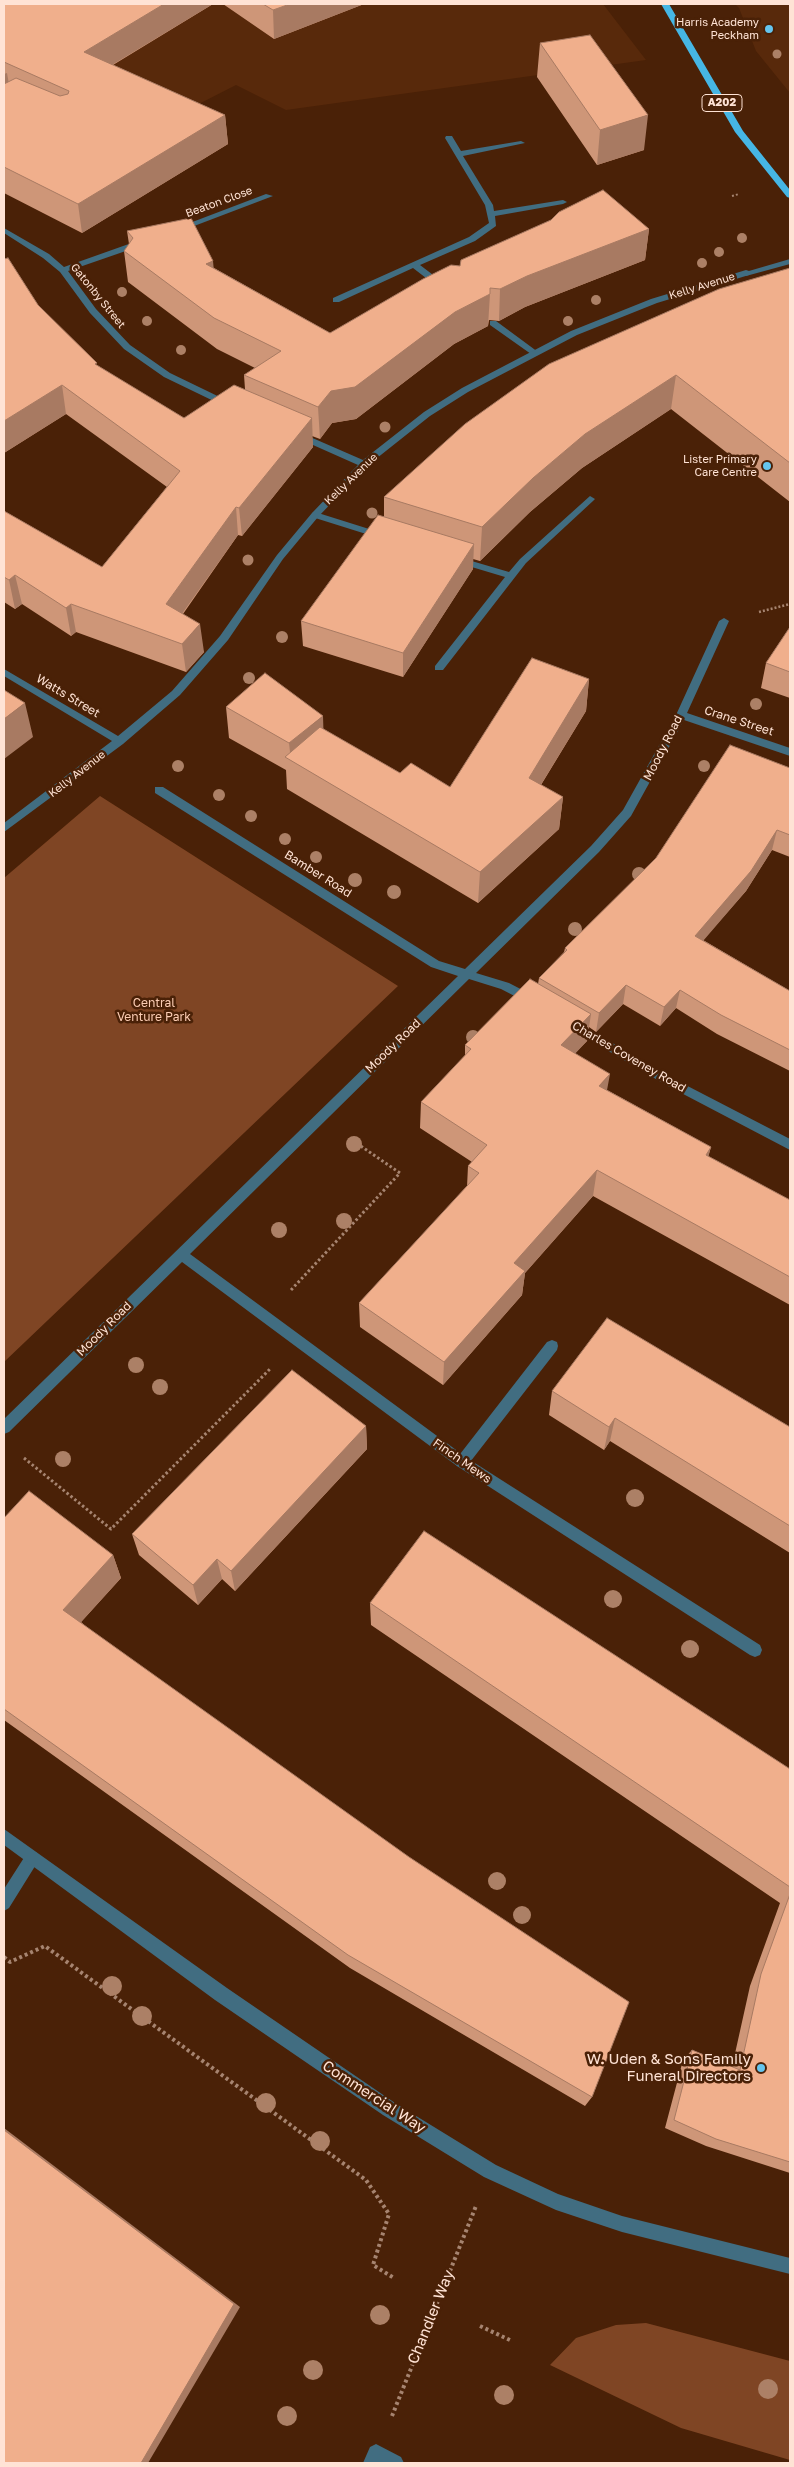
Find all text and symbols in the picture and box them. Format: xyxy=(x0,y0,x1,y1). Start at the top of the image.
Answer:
place label: Harris Academy Peckham xyxy=(676,16,759,42)
marker: Harris Academy Peckham xyxy=(763,23,775,35)
road number: A202 xyxy=(702,95,742,112)
street label: Beaton Close xyxy=(184,184,254,220)
street label: Gatonby Street xyxy=(68,261,128,331)
street label: Kelly Avenue xyxy=(667,270,737,302)
street label: Kelly Avenue xyxy=(322,451,380,507)
place label: Lister Primary Care Centre xyxy=(683,453,757,479)
marker: Lister Primary Care Centre xyxy=(761,460,773,472)
street label: Watts Street xyxy=(33,671,103,721)
street label: Crane Street xyxy=(702,703,776,739)
street label: Moody Road xyxy=(640,713,686,783)
street label: Kelly Avenue xyxy=(46,748,108,800)
street label: Bamber Road xyxy=(282,848,354,900)
park label: Central Venture Park xyxy=(117,996,191,1024)
street label: Moody Road xyxy=(362,1016,424,1076)
street label: Charles Coveney Road xyxy=(570,1019,688,1095)
street label: Moody Road xyxy=(74,1299,134,1359)
street label: Finch Mews xyxy=(430,1436,494,1486)
place label: W. Uden & Sons Family Funeral Directors xyxy=(587,2050,751,2085)
street label: Commercial Way xyxy=(319,2057,429,2137)
marker: W. Uden & Sons Family Funeral Directors xyxy=(755,2062,767,2074)
street label: Chandler Way xyxy=(404,2267,458,2367)

